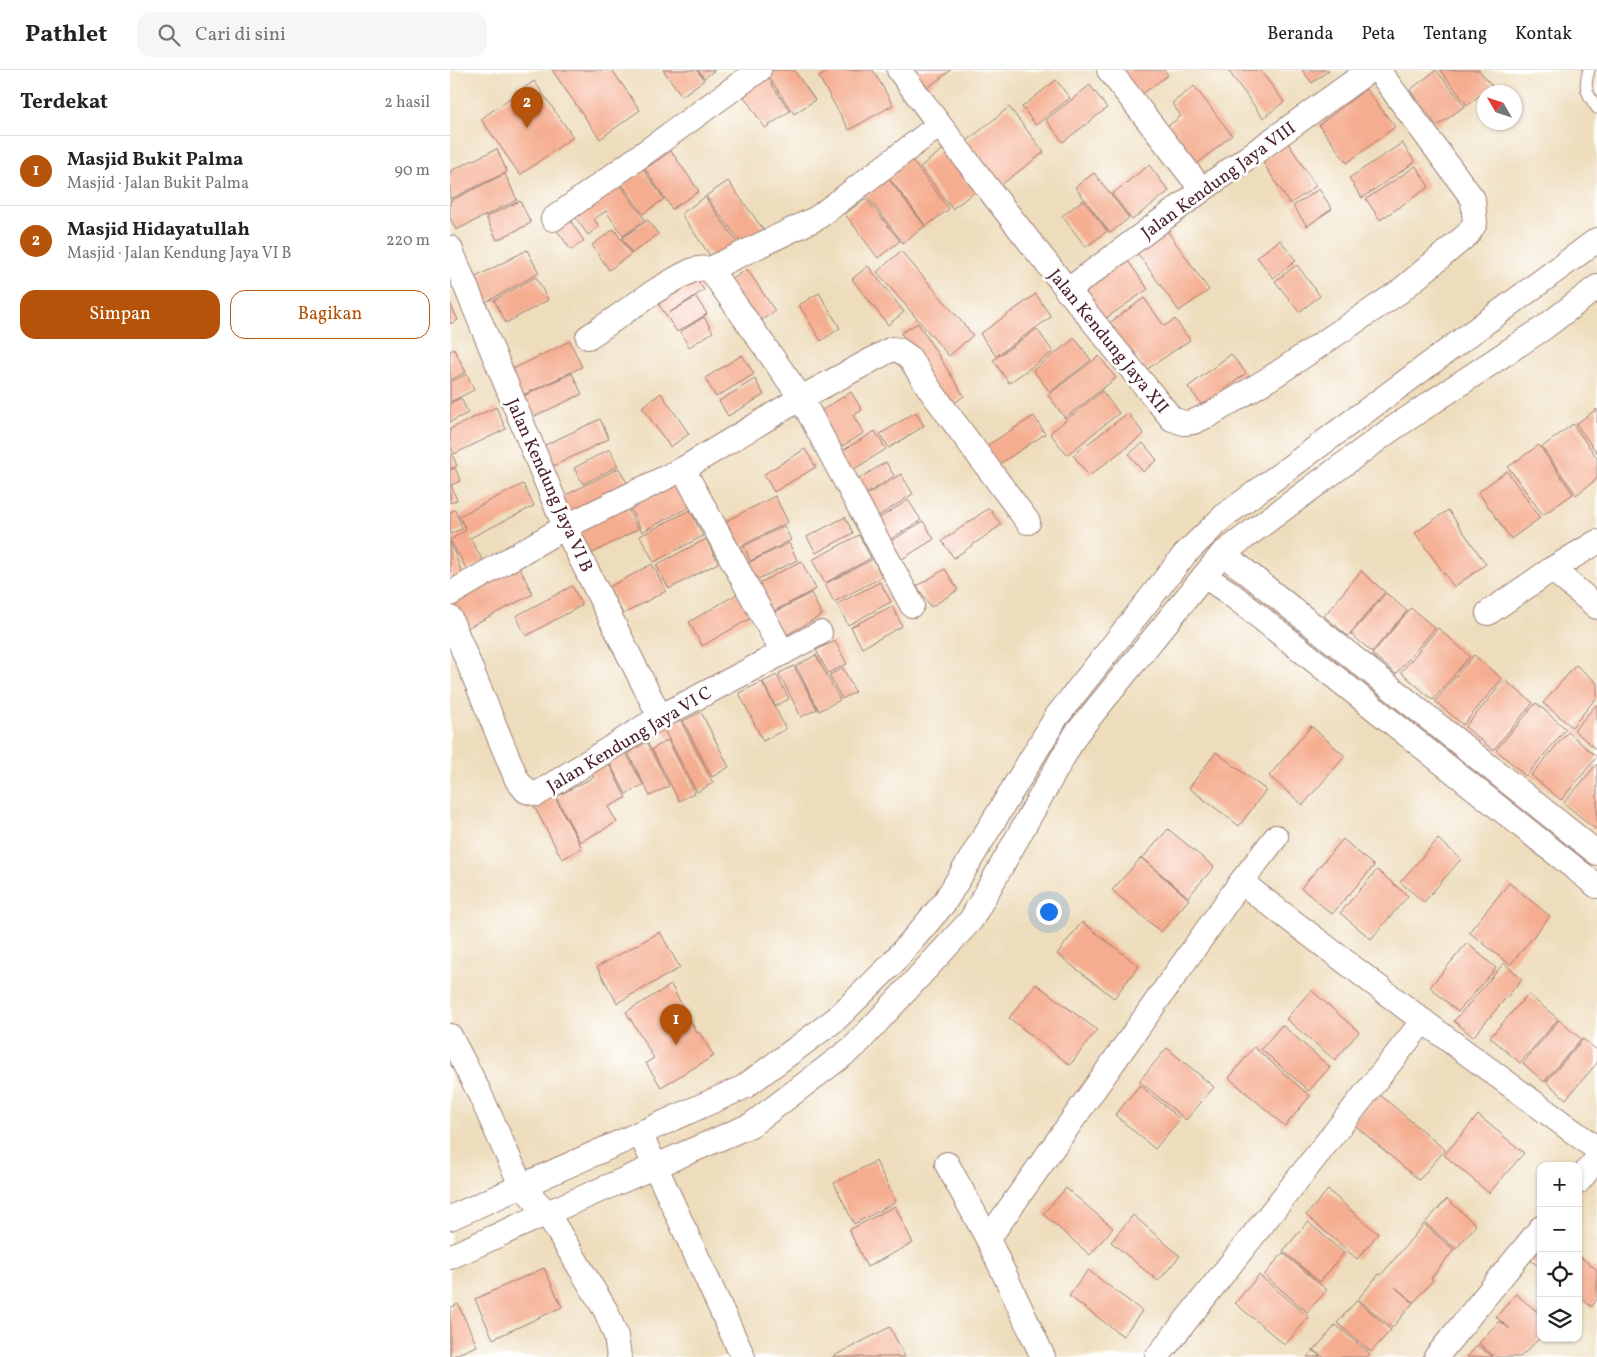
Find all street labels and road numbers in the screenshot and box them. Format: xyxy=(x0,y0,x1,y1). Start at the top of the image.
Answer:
street label: Jalan Kendung Jaya VIII xyxy=(1136,117,1301,246)
street label: Jalan Kendung Jaya XII xyxy=(1042,264,1174,420)
street label: Jalan Kendung Jaya VI B xyxy=(499,395,598,576)
street label: Jalan Kendung Jaya VI C xyxy=(543,681,717,800)

